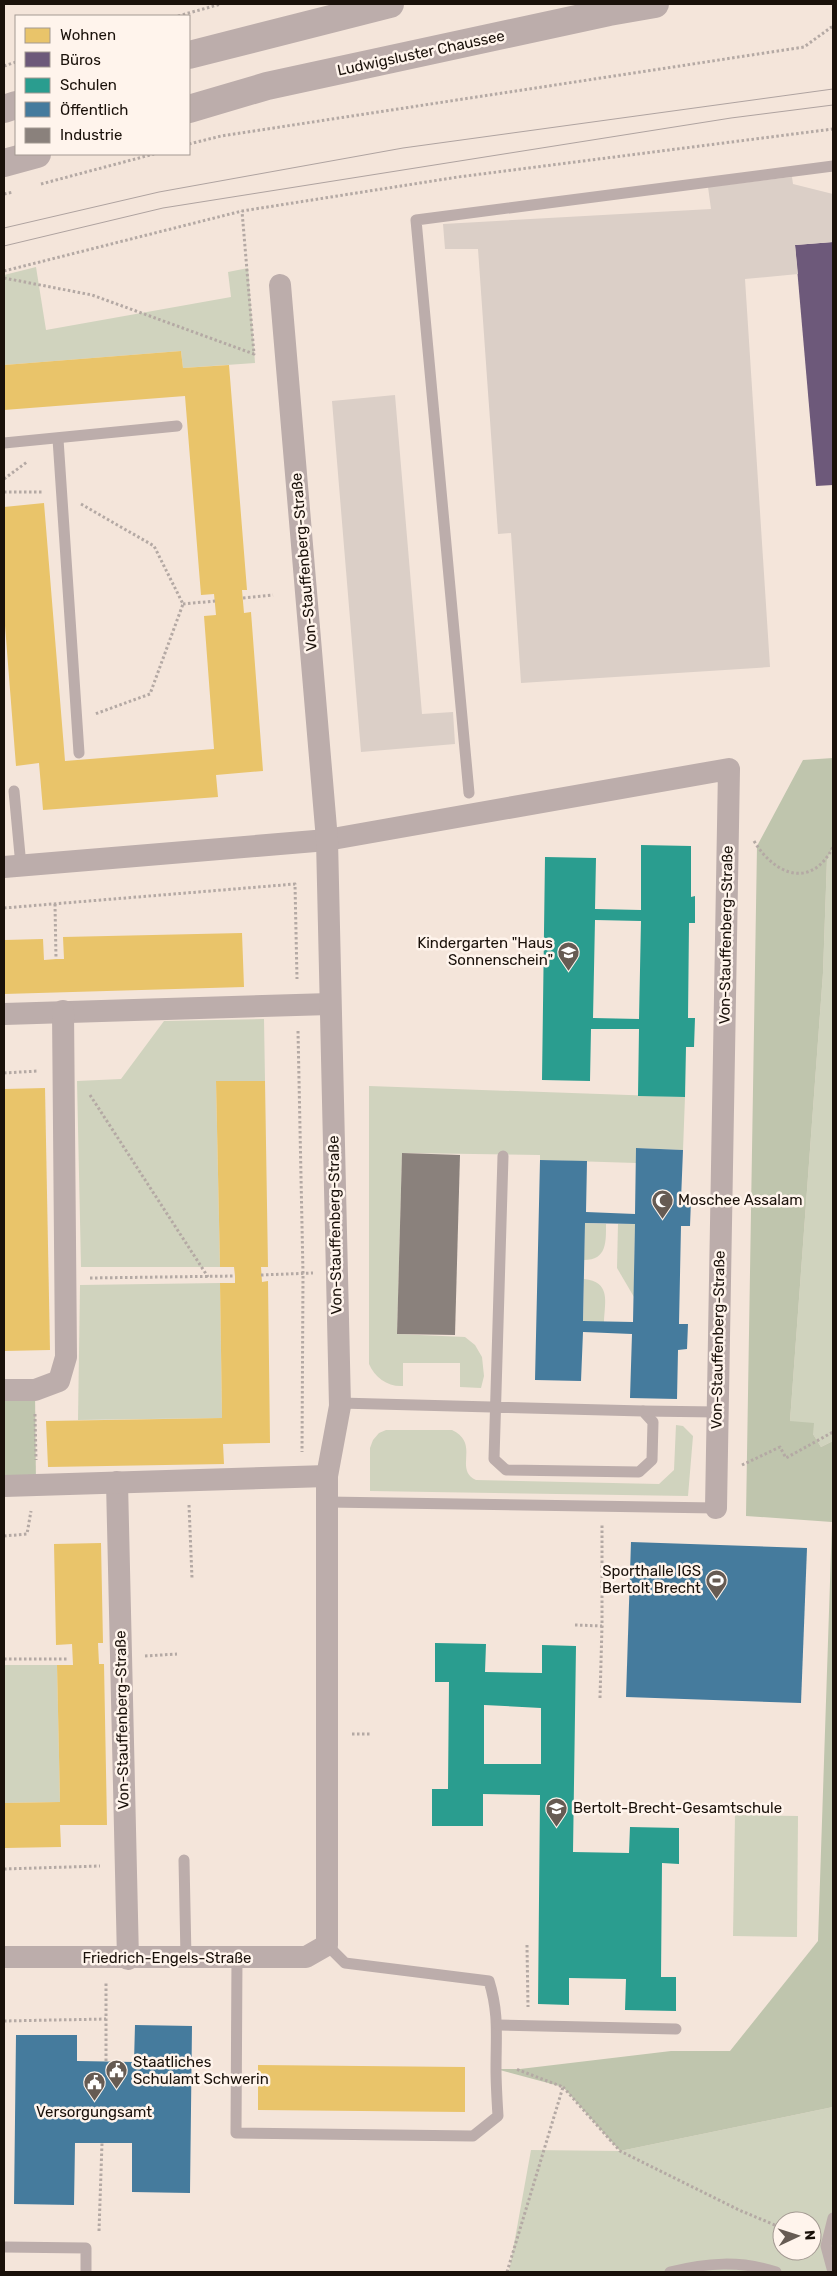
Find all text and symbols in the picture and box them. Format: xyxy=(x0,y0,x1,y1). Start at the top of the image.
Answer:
legend xyxy=(15,15,190,155)
text: Wohnen xyxy=(60,26,116,44)
street label: Ludwigsluster Chaussee xyxy=(336,26,506,80)
text: Büros xyxy=(60,51,101,69)
text: Schulen xyxy=(60,76,117,94)
text: Öffentlich xyxy=(60,101,128,119)
text: Industrie xyxy=(60,126,122,144)
street label: Von-Stauffenberg-Straße xyxy=(287,472,321,652)
street label: Von-Stauffenberg-Straße xyxy=(715,845,737,1025)
place label: Kindergarten "Haus Sonnenschein" xyxy=(417,934,553,969)
school or university icon: Kindergarten "Haus Sonnenschein" xyxy=(557,940,581,971)
street label: Von-Stauffenberg-Straße xyxy=(324,1135,346,1315)
mosque icon: Moschee Assalam xyxy=(650,1188,674,1219)
place label: Moschee Assalam xyxy=(678,1191,803,1209)
street label: Von-Stauffenberg-Straße xyxy=(707,1250,729,1430)
place label: Sporthalle IGS Bertolt Brecht xyxy=(602,1562,701,1597)
sports icon: Sporthalle IGS Bertolt Brecht xyxy=(705,1568,729,1599)
street label: Von-Stauffenberg-Straße xyxy=(111,1630,133,1810)
school or university icon: Bertolt-Brecht-Gesamtschule xyxy=(545,1796,569,1827)
place label: Bertolt-Brecht-Gesamtschule xyxy=(573,1799,782,1817)
street label: Friedrich-Engels-Straße xyxy=(82,1949,252,1967)
place label: Staatliches Schulamt Schwerin xyxy=(133,2053,269,2088)
public building icon: Staatliches Schulamt Schwerin xyxy=(105,2059,129,2090)
public building icon: Versorgungsamt xyxy=(82,2071,106,2102)
place label: Versorgungsamt xyxy=(36,2103,152,2121)
north arrow xyxy=(772,2211,822,2261)
text: N xyxy=(801,2230,818,2241)

